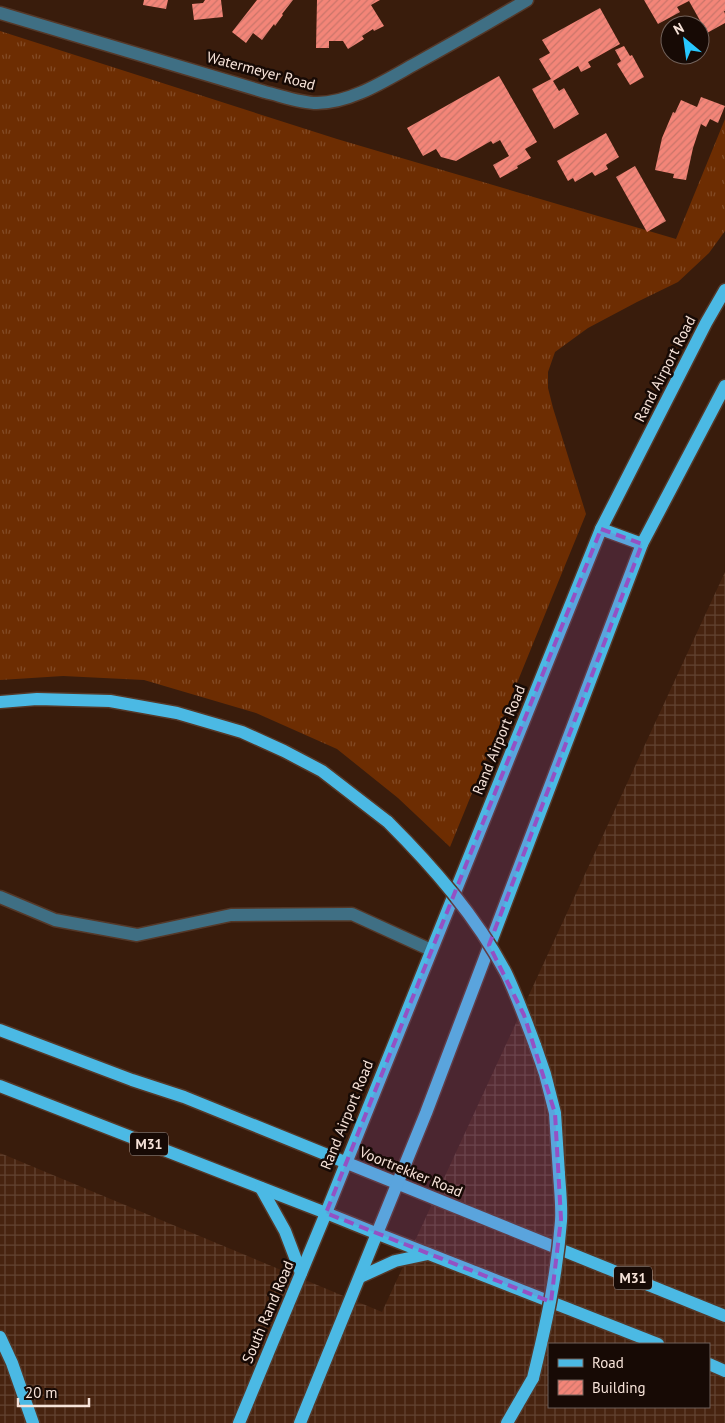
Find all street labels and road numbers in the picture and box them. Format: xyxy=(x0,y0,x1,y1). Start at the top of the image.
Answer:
street label: Watermeyer Road xyxy=(205,47,318,94)
street label: Rand Airport Road xyxy=(630,313,699,425)
street label: Rand Airport Road xyxy=(468,682,529,797)
street label: Rand Airport Road xyxy=(316,1057,377,1172)
road number: M31 xyxy=(130,1132,168,1156)
street label: Voortrekker Road xyxy=(356,1142,466,1201)
street label: South Rand Road xyxy=(237,1258,298,1366)
road number: M31 xyxy=(614,1266,652,1290)

